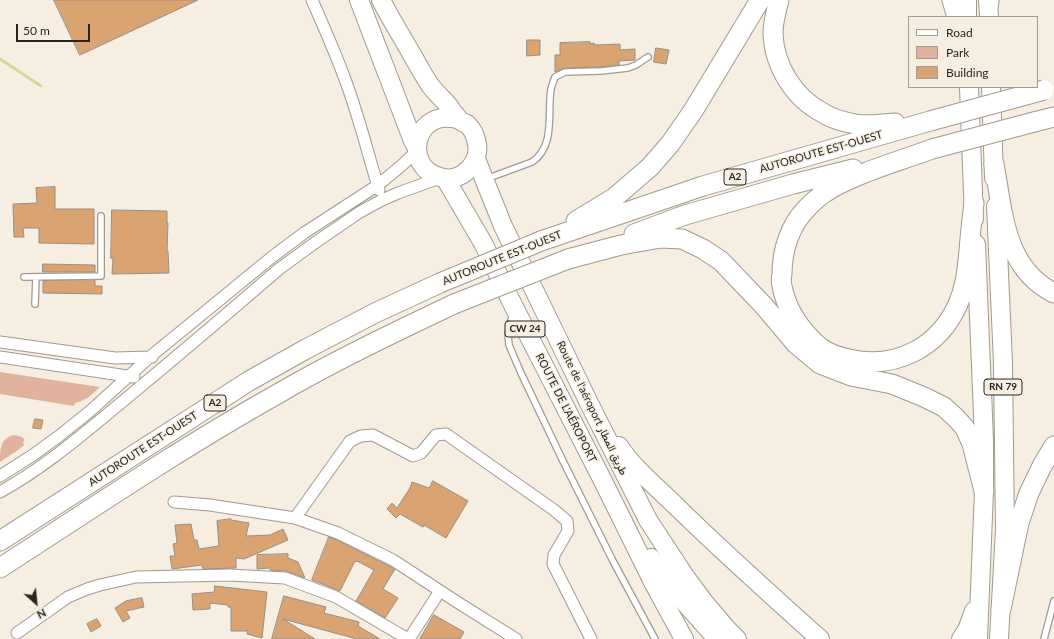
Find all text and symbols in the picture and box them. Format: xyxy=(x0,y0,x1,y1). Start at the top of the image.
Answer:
scale bar xyxy=(18,16,92,42)
legend xyxy=(908,16,1038,88)
text: 50 m xyxy=(23,23,50,38)
text: Road xyxy=(946,25,973,40)
text: Park xyxy=(946,45,969,60)
text: Building xyxy=(946,65,989,80)
street label: AUTOROUTE EST-OUEST xyxy=(758,128,884,176)
road number: A2 xyxy=(724,169,746,185)
street label: AUTOROUTE EST-OUEST xyxy=(440,228,564,288)
road number: CW 24 xyxy=(505,321,545,337)
street label: Route de l'aéroport طريق المطار xyxy=(554,339,630,477)
street label: ROUTE DE L'AÉROPORT xyxy=(533,351,599,465)
road number: RN 79 xyxy=(984,379,1022,395)
road number: A2 xyxy=(204,395,226,411)
street label: AUTOROUTE EST-OUEST xyxy=(86,409,200,489)
north arrow xyxy=(16,583,56,623)
text: N xyxy=(35,606,48,622)

